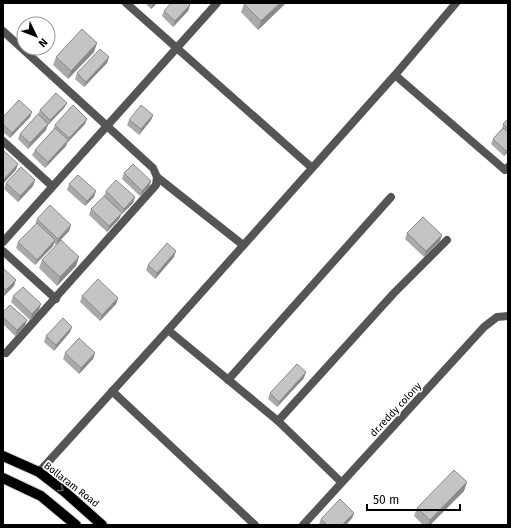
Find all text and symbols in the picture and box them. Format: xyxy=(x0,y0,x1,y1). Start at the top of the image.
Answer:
north arrow xyxy=(16,16,56,56)
text: N xyxy=(36,35,50,50)
street label: dr.reddy colony xyxy=(368,380,424,439)
street label: Bollaram Road xyxy=(42,460,101,510)
one-way arrow xyxy=(56,484,63,491)
scale bar xyxy=(367,486,460,512)
text: 50 m xyxy=(373,493,399,507)

